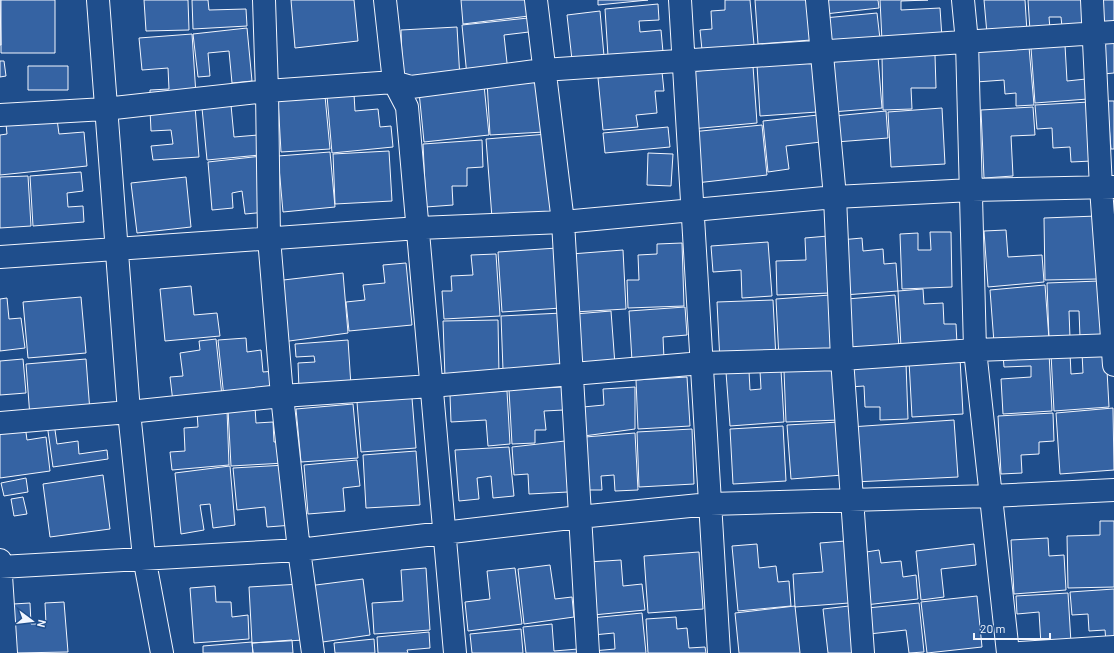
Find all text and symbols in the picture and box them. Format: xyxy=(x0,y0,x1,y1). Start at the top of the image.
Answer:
north arrow xyxy=(12,601,52,641)
scale bar xyxy=(974,615,1050,641)
text: N xyxy=(35,618,49,629)
text: 20 m xyxy=(980,621,1006,635)

